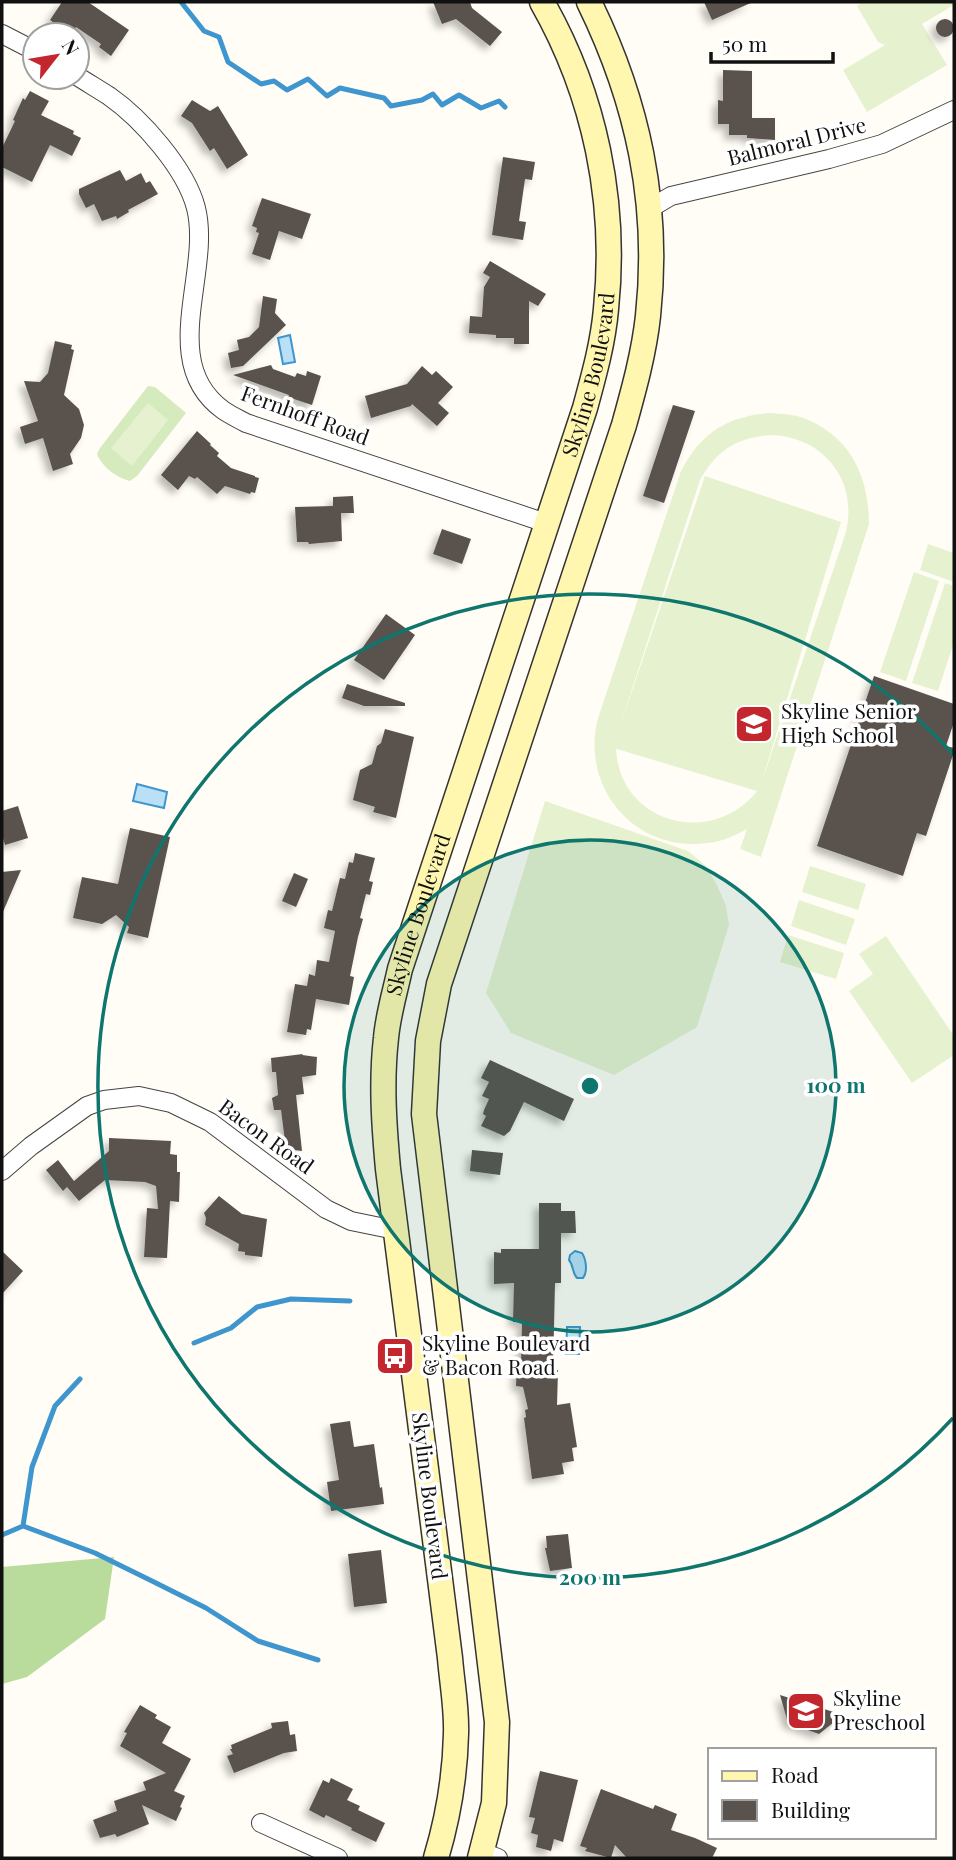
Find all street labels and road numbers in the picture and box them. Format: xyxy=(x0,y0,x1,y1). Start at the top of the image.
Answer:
street label: Balmoral Drive xyxy=(724,109,869,171)
street label: Skyline Boulevard xyxy=(554,291,619,460)
street label: Fernhoff Road xyxy=(238,378,374,450)
street label: Skyline Boulevard xyxy=(378,830,456,998)
street label: Bacon Road xyxy=(214,1091,320,1179)
street label: Skyline Boulevard xyxy=(407,1410,455,1581)

